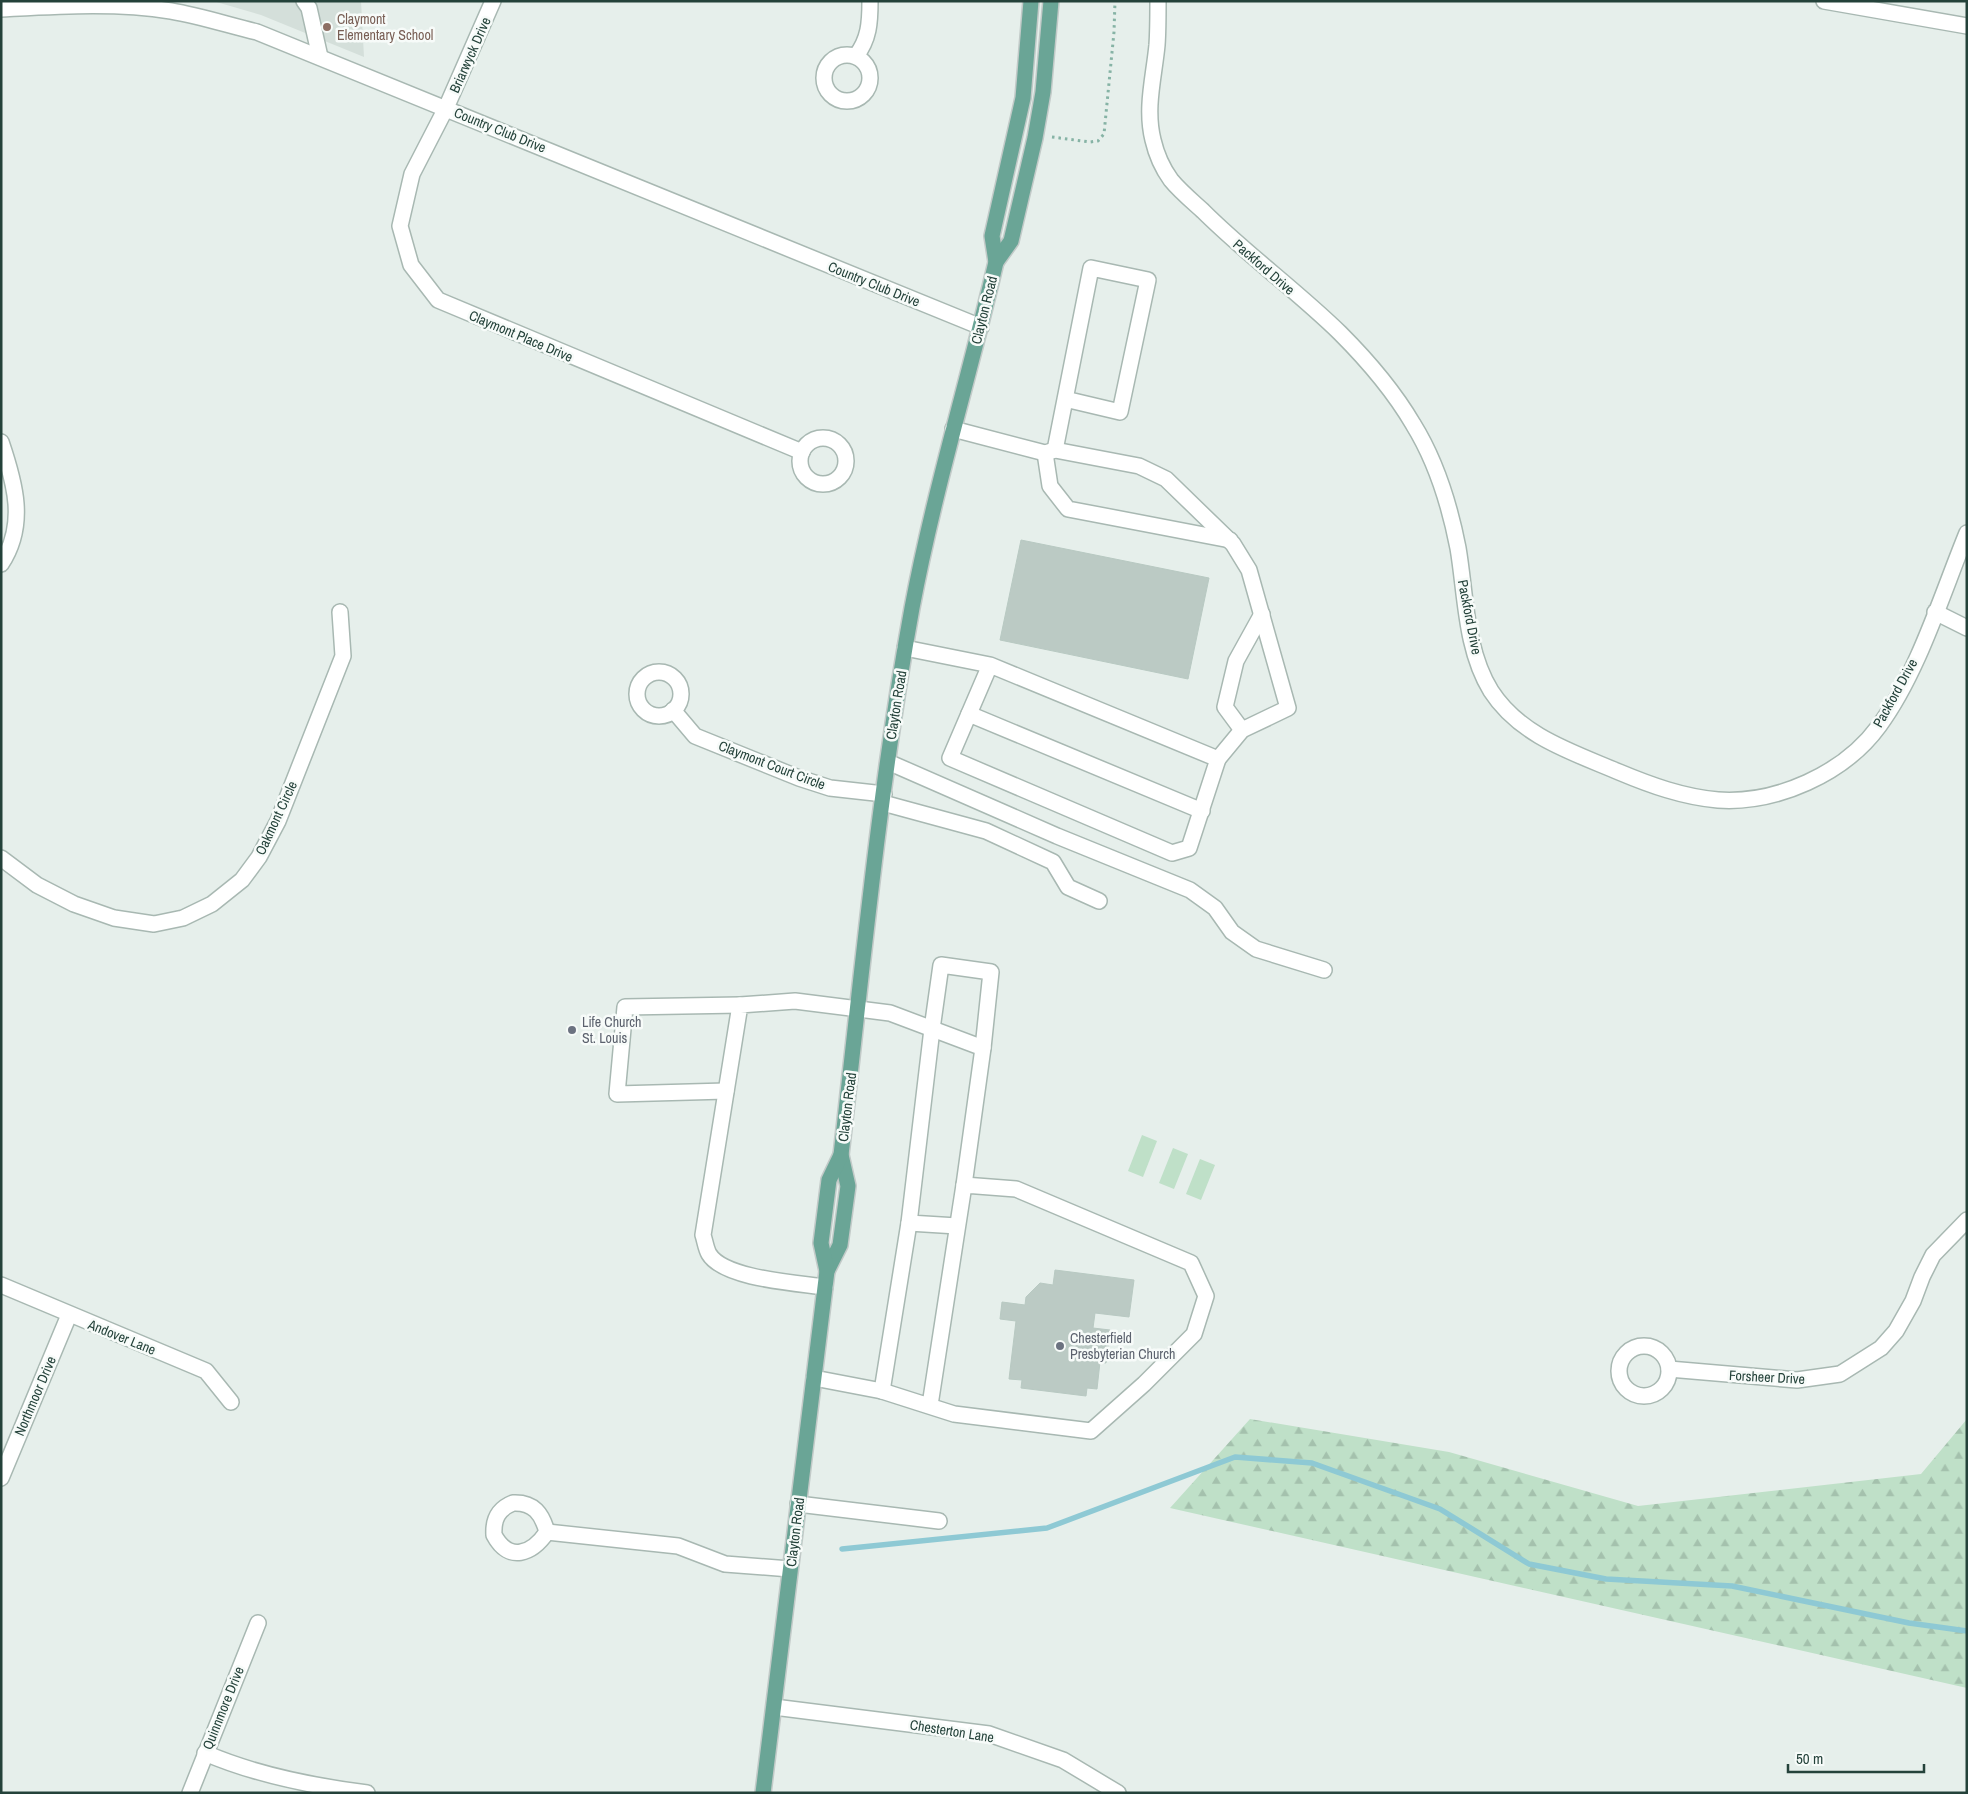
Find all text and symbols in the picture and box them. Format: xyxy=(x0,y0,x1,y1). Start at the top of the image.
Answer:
place label: Claymont Elementary School xyxy=(337,10,433,44)
street label: Briarwyck Drive xyxy=(445,14,495,96)
marker: Claymont Elementary School xyxy=(321,21,333,33)
street label: Country Club Drive xyxy=(451,103,549,157)
street label: Packford Drive xyxy=(1229,235,1299,299)
street label: Country Club Drive xyxy=(825,257,923,311)
street label: Clayton Road xyxy=(967,274,1001,346)
street label: Claymont Place Drive xyxy=(466,306,576,366)
street label: Packford Drive xyxy=(1454,578,1486,656)
street label: Packford Drive xyxy=(1869,655,1921,731)
street label: Clayton Road xyxy=(882,669,910,741)
street label: Claymont Court Circle xyxy=(716,736,828,794)
street label: Oakmont Circle xyxy=(251,778,301,858)
place label: Life Church St. Louis xyxy=(582,1013,641,1047)
marker: Life Church St. Louis xyxy=(566,1024,578,1036)
street label: Clayton Road xyxy=(834,1071,860,1143)
street label: Andover Lane xyxy=(85,1315,159,1359)
place label: Chesterfield Presbyterian Church xyxy=(1070,1329,1175,1363)
marker: Chesterfield Presbyterian Church xyxy=(1054,1340,1066,1352)
street label: Northmoor Drive xyxy=(10,1353,60,1439)
street label: Forsheer Drive xyxy=(1729,1366,1805,1388)
street label: Clayton Road xyxy=(782,1496,808,1568)
street label: Quinnmore Drive xyxy=(198,1664,248,1752)
street label: Chesterton Lane xyxy=(909,1715,995,1747)
scale bar xyxy=(1788,1742,1924,1774)
text: 50 m xyxy=(1796,1748,1823,1769)

